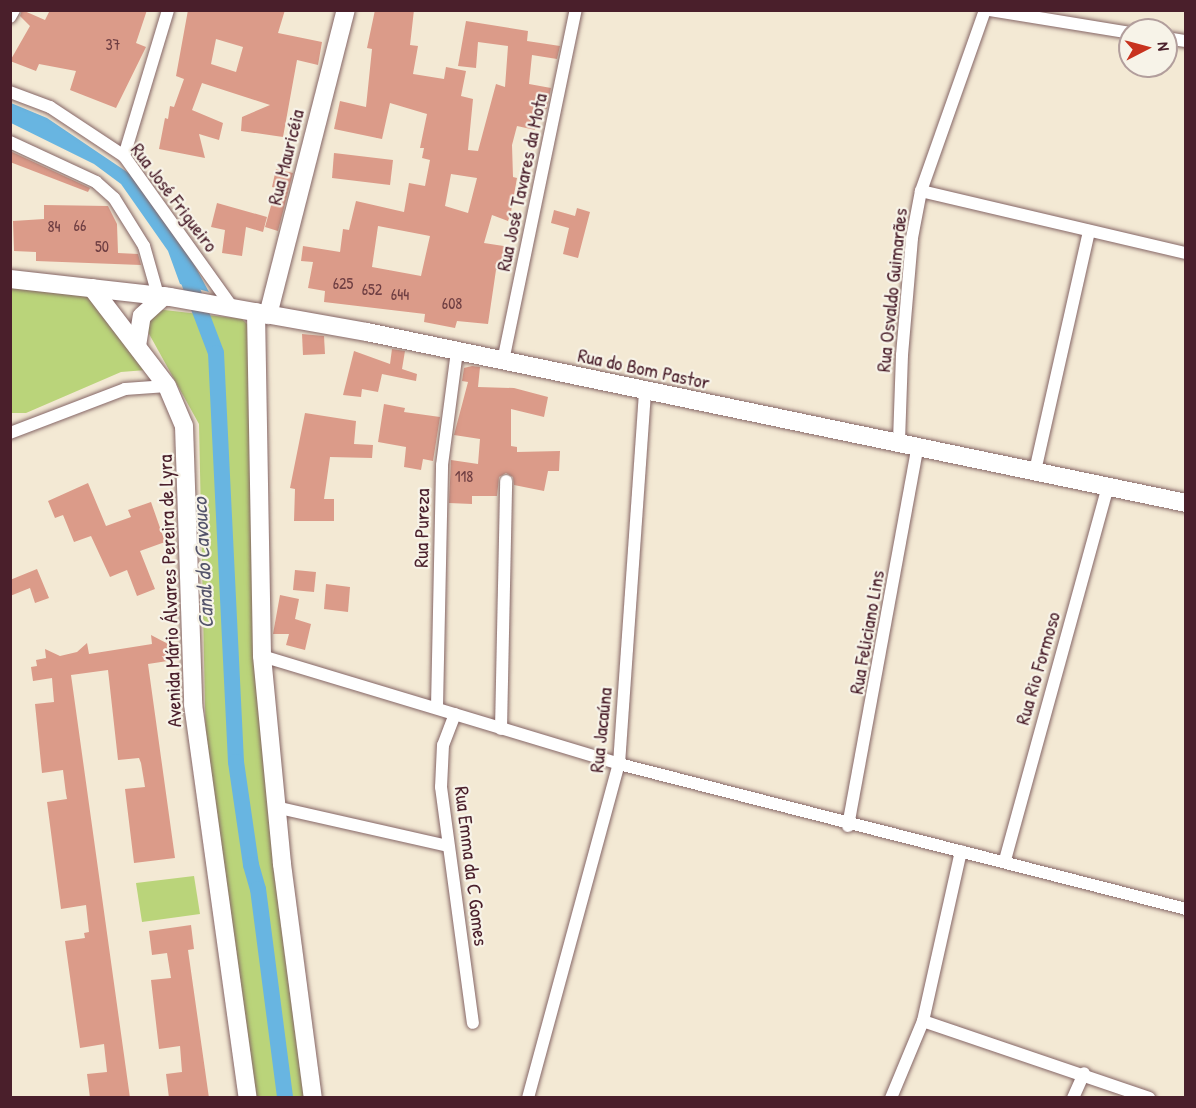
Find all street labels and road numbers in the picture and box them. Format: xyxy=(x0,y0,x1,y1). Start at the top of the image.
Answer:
street label: Rua José Tavares da Mota xyxy=(490,91,552,273)
street label: Rua Mauricéia xyxy=(262,107,308,207)
street label: Rua José Frigueiro xyxy=(126,138,224,256)
street label: Rua Osvaldo Guimarães xyxy=(870,207,912,373)
street label: Rua do Bom Pastor xyxy=(576,342,712,394)
street label: Avenida Mário Álvares Pereira de Lyra xyxy=(152,454,186,728)
street label: Rua Pureza xyxy=(408,488,434,568)
street label: Rua Feliciano Lins xyxy=(843,568,889,696)
street label: Rua Rio Formoso xyxy=(1009,609,1065,727)
street label: Rua Jacaúna xyxy=(584,686,616,774)
street label: Rua Emma da C Gomes xyxy=(450,785,494,947)

